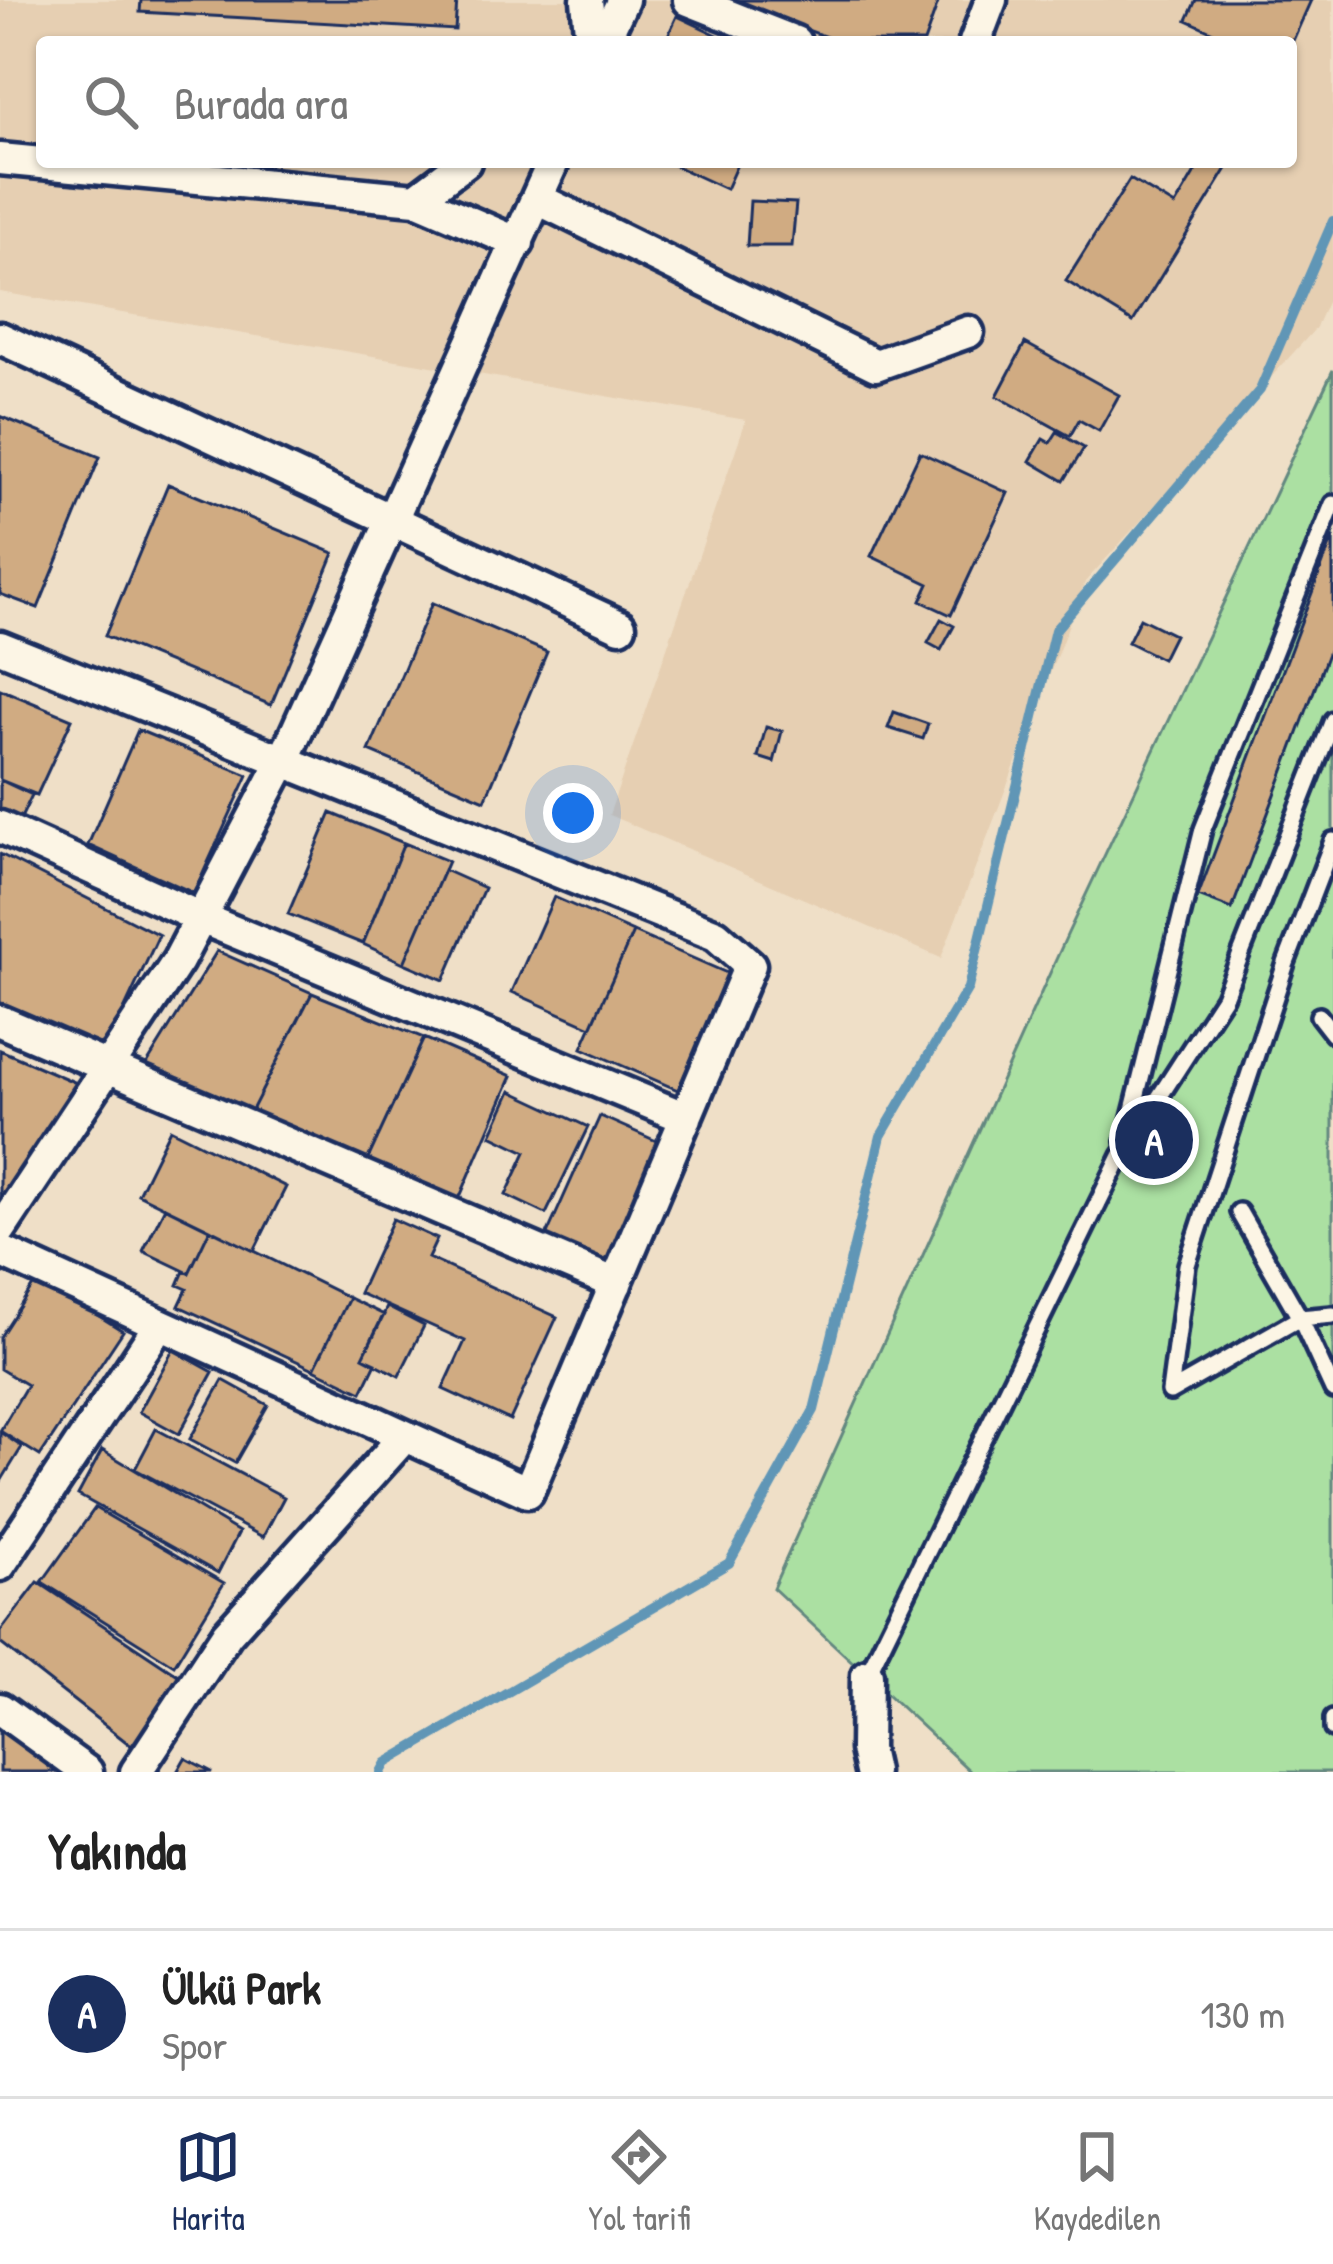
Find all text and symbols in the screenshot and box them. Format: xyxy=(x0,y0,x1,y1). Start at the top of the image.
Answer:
search box xyxy=(36,36,1297,168)
icon: search xyxy=(78,69,144,135)
text: Burada ara xyxy=(174,72,348,133)
your location xyxy=(543,783,603,843)
pin: A xyxy=(1115,1095,1193,1185)
text: Yakında xyxy=(48,1816,186,1885)
text: Ülkü Park xyxy=(162,1957,321,2018)
text: A xyxy=(77,1987,97,2040)
text: 130 m xyxy=(1200,1987,1285,2040)
text: Spor xyxy=(162,2018,227,2071)
tab: Harita xyxy=(172,2124,245,2240)
tab: Yol tarifi xyxy=(588,2124,690,2240)
tab: Kaydedilen xyxy=(1034,2124,1161,2240)

